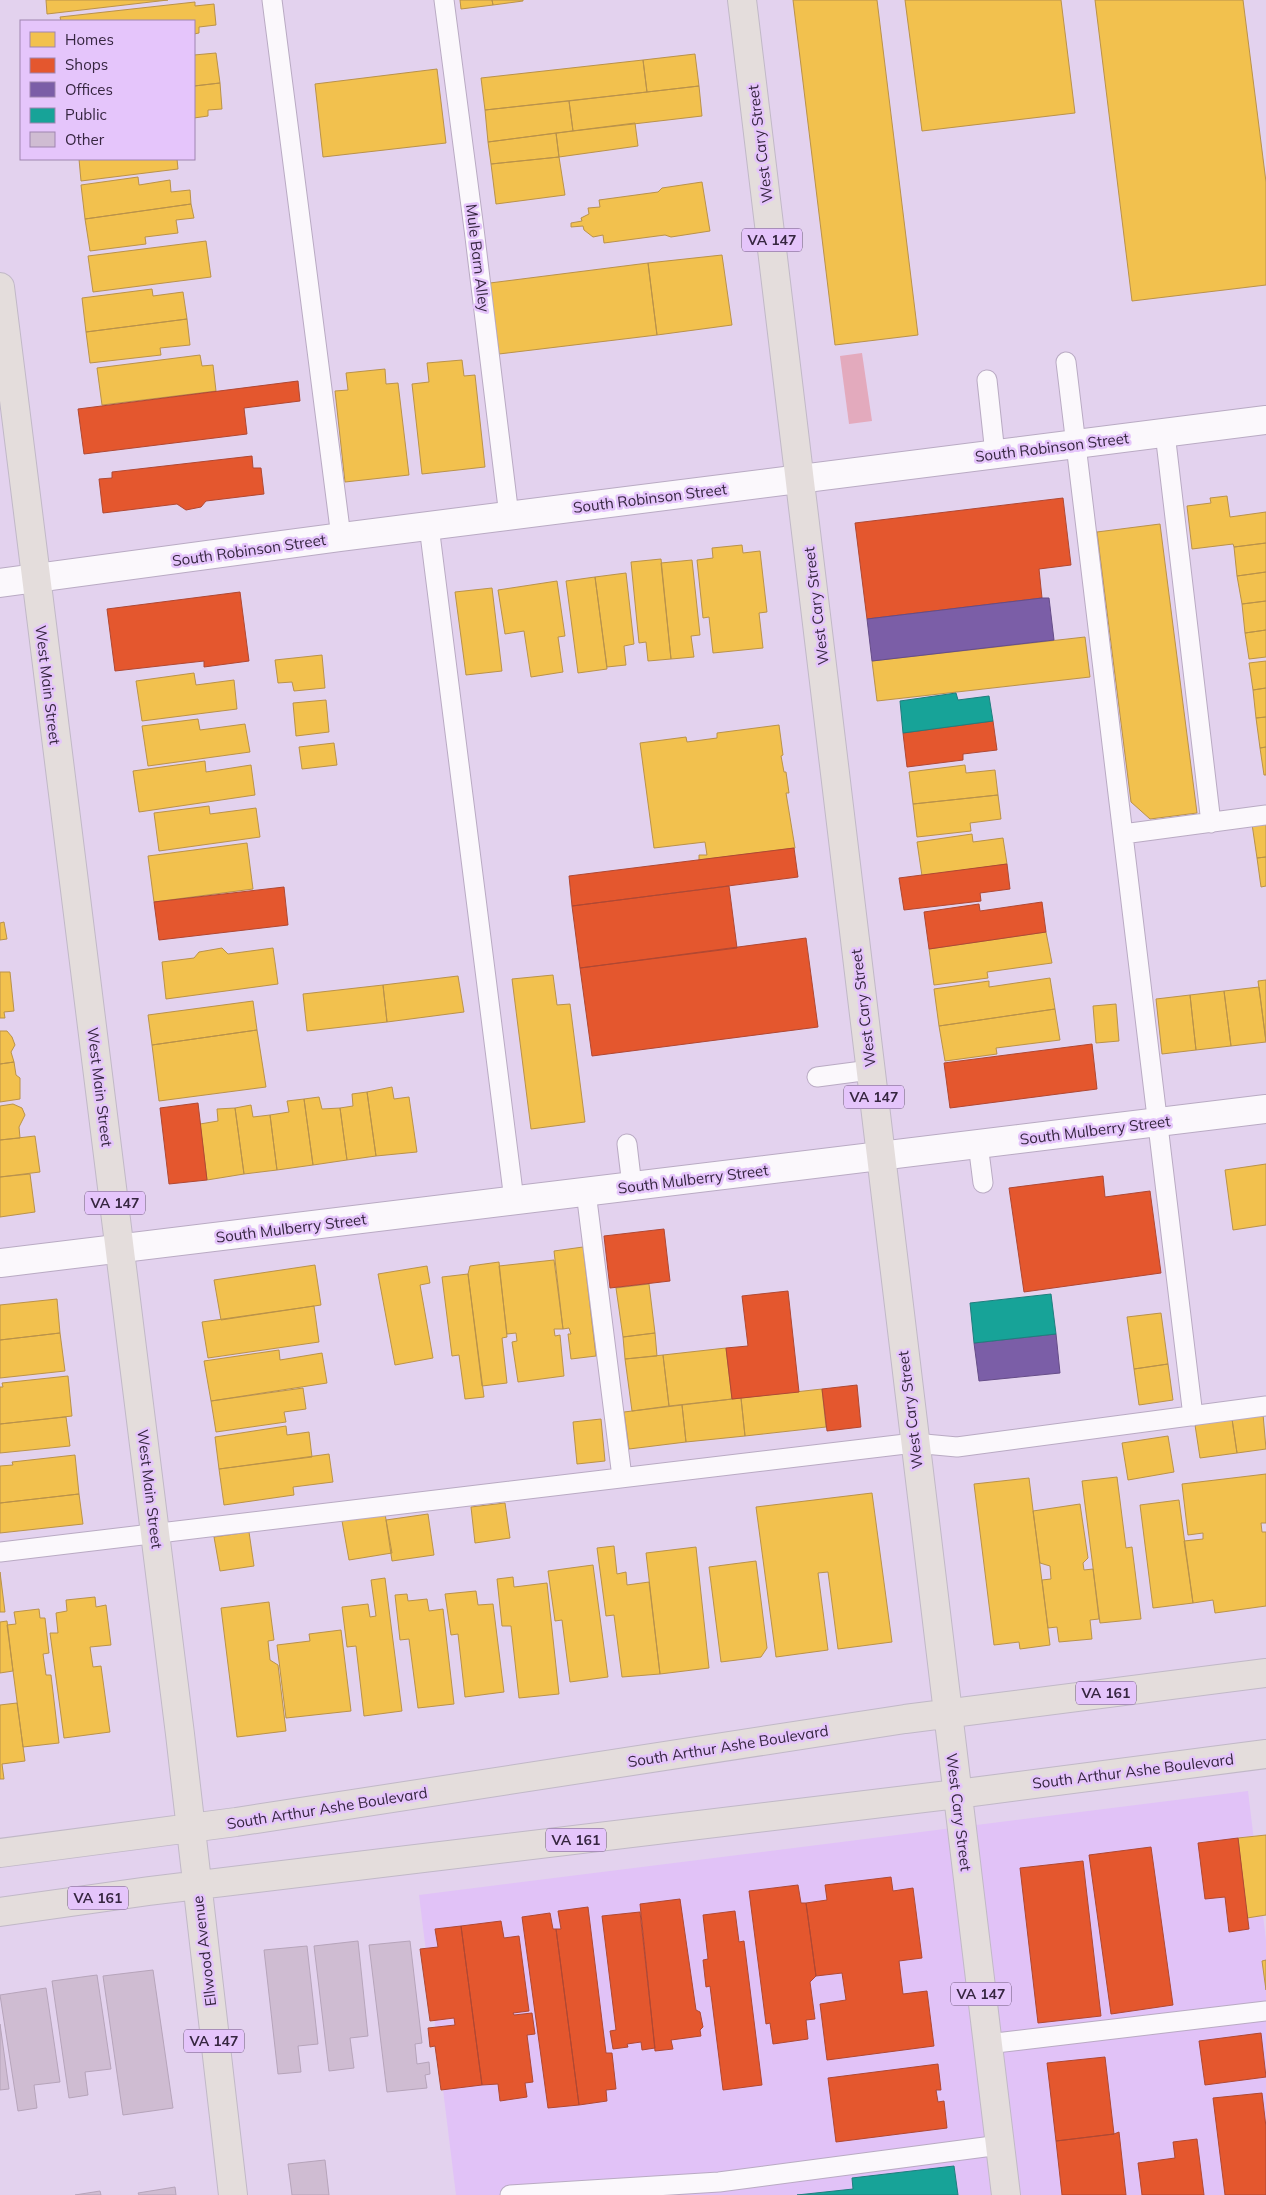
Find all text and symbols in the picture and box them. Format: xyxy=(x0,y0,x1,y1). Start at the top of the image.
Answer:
legend xyxy=(20,20,195,160)
text: Homes xyxy=(65,30,114,49)
text: Shops xyxy=(65,55,108,74)
text: Offices xyxy=(65,80,113,99)
street label: West Cary Street xyxy=(743,84,777,204)
text: Public xyxy=(65,105,107,124)
text: Other xyxy=(65,130,105,149)
street label: Mule Barn Alley xyxy=(462,203,494,313)
road number: VA 147 xyxy=(742,228,802,252)
street label: South Robinson Street xyxy=(974,428,1130,466)
street label: South Robinson Street xyxy=(572,479,728,517)
street label: South Robinson Street xyxy=(171,530,327,570)
street label: West Cary Street xyxy=(799,546,833,666)
street label: West Main Street xyxy=(31,624,65,746)
street label: West Cary Street xyxy=(846,948,880,1068)
street label: West Main Street xyxy=(83,1026,117,1148)
road number: VA 147 xyxy=(844,1086,904,1108)
street label: South Mulberry Street xyxy=(1019,1111,1171,1149)
street label: South Mulberry Street xyxy=(617,1160,769,1198)
road number: VA 147 xyxy=(85,1192,145,1214)
street label: South Mulberry Street xyxy=(215,1209,367,1247)
street label: West Cary Street xyxy=(893,1350,927,1470)
street label: West Main Street xyxy=(133,1428,167,1550)
road number: VA 161 xyxy=(1076,1682,1136,1705)
street label: South Arthur Ashe Boulevard xyxy=(626,1721,830,1771)
street label: South Arthur Ashe Boulevard xyxy=(1031,1749,1235,1793)
street label: West Cary Street xyxy=(942,1752,976,1872)
street label: South Arthur Ashe Boulevard xyxy=(225,1783,429,1833)
road number: VA 161 xyxy=(546,1828,606,1852)
road number: VA 161 xyxy=(68,1886,128,1910)
street label: Ellwood Avenue xyxy=(188,1895,220,2007)
road number: VA 147 xyxy=(951,1982,1011,2006)
road number: VA 147 xyxy=(184,2030,244,2052)

